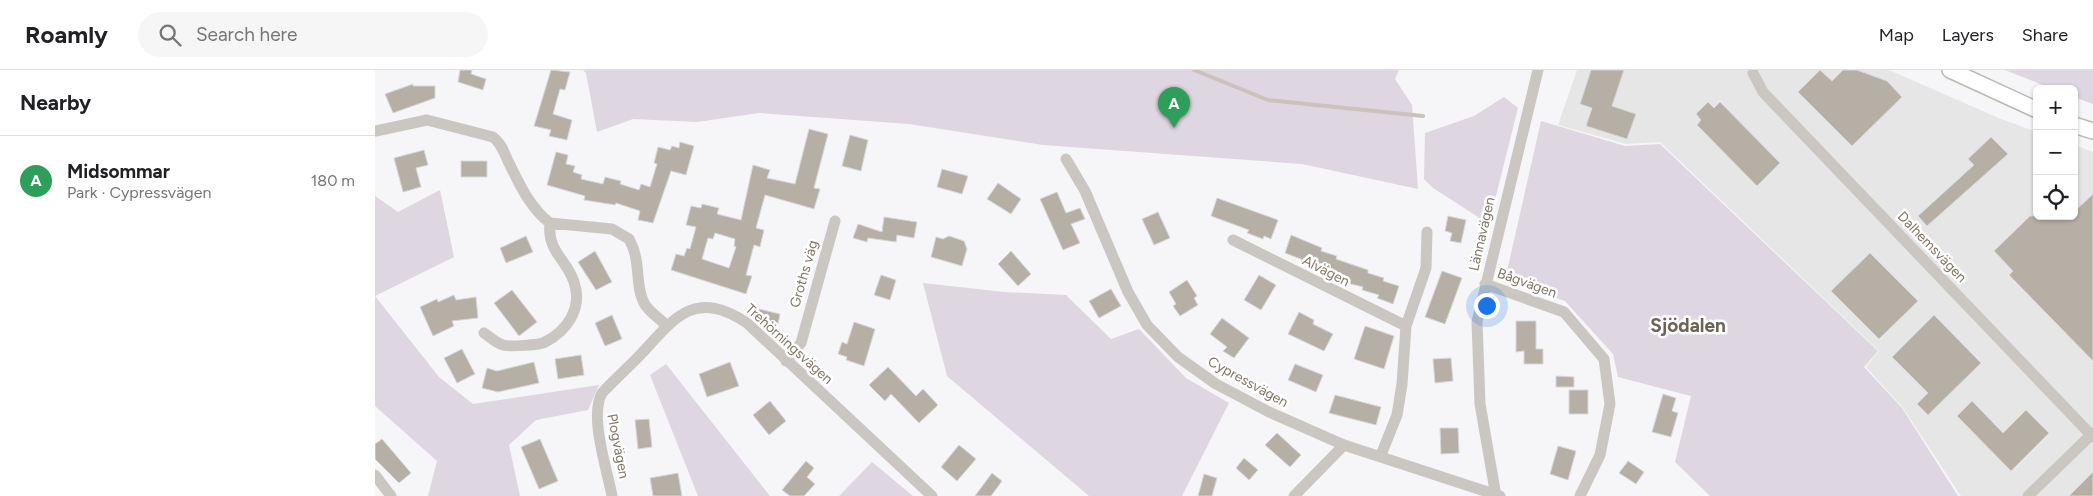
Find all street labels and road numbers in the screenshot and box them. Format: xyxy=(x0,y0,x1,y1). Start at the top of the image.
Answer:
street label: Lännavägen xyxy=(1465,195,1499,273)
street label: Dalhemsvägen xyxy=(1894,208,1970,286)
street label: Groths väg xyxy=(786,238,822,310)
street label: Alvägen xyxy=(1300,252,1353,290)
street label: Bågvägen xyxy=(1495,264,1559,302)
street label: Trehörningsvägen xyxy=(742,300,836,388)
street label: Cypressvägen xyxy=(1205,353,1291,411)
street label: Plogvägen xyxy=(603,412,633,480)

